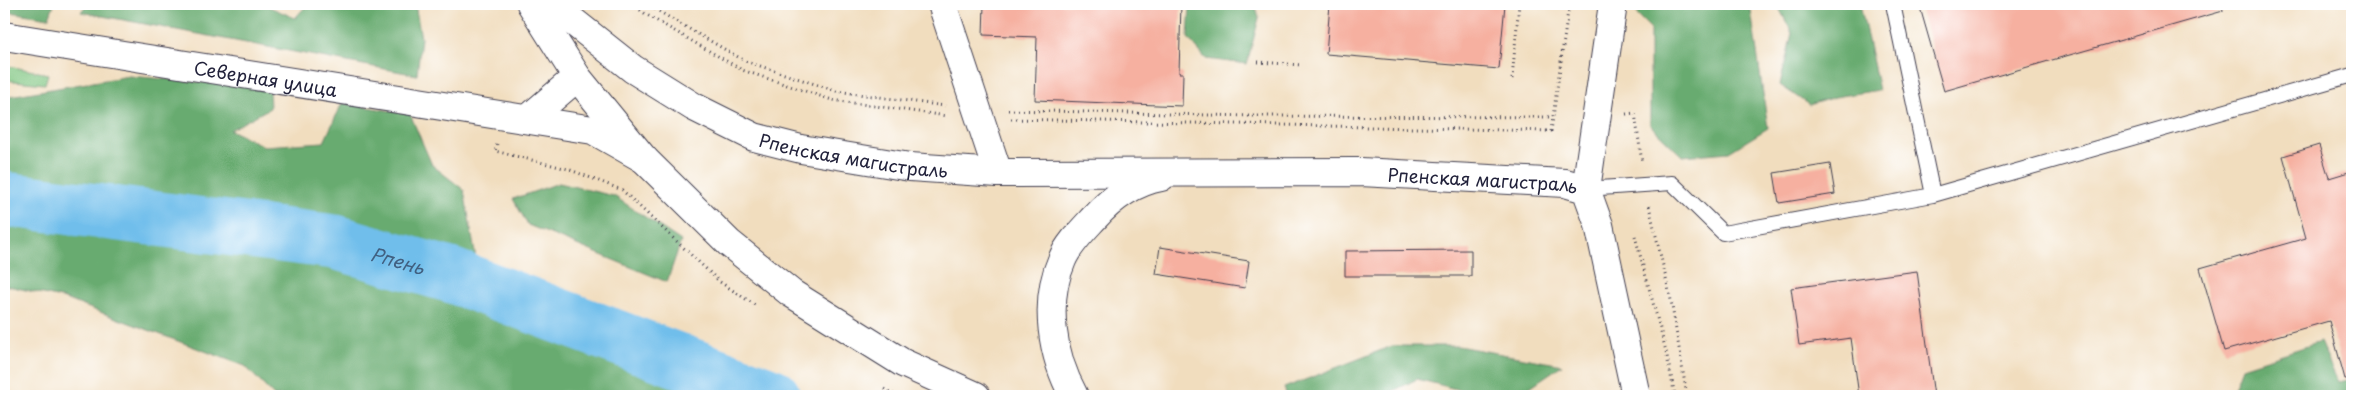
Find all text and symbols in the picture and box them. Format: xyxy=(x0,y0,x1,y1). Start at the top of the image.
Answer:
street label: Северная улица xyxy=(192,53,340,103)
street label: Рпенская магистраль xyxy=(756,125,949,183)
street label: Рпенская магистраль xyxy=(1387,160,1582,200)
water label: Рпень xyxy=(368,239,429,281)

